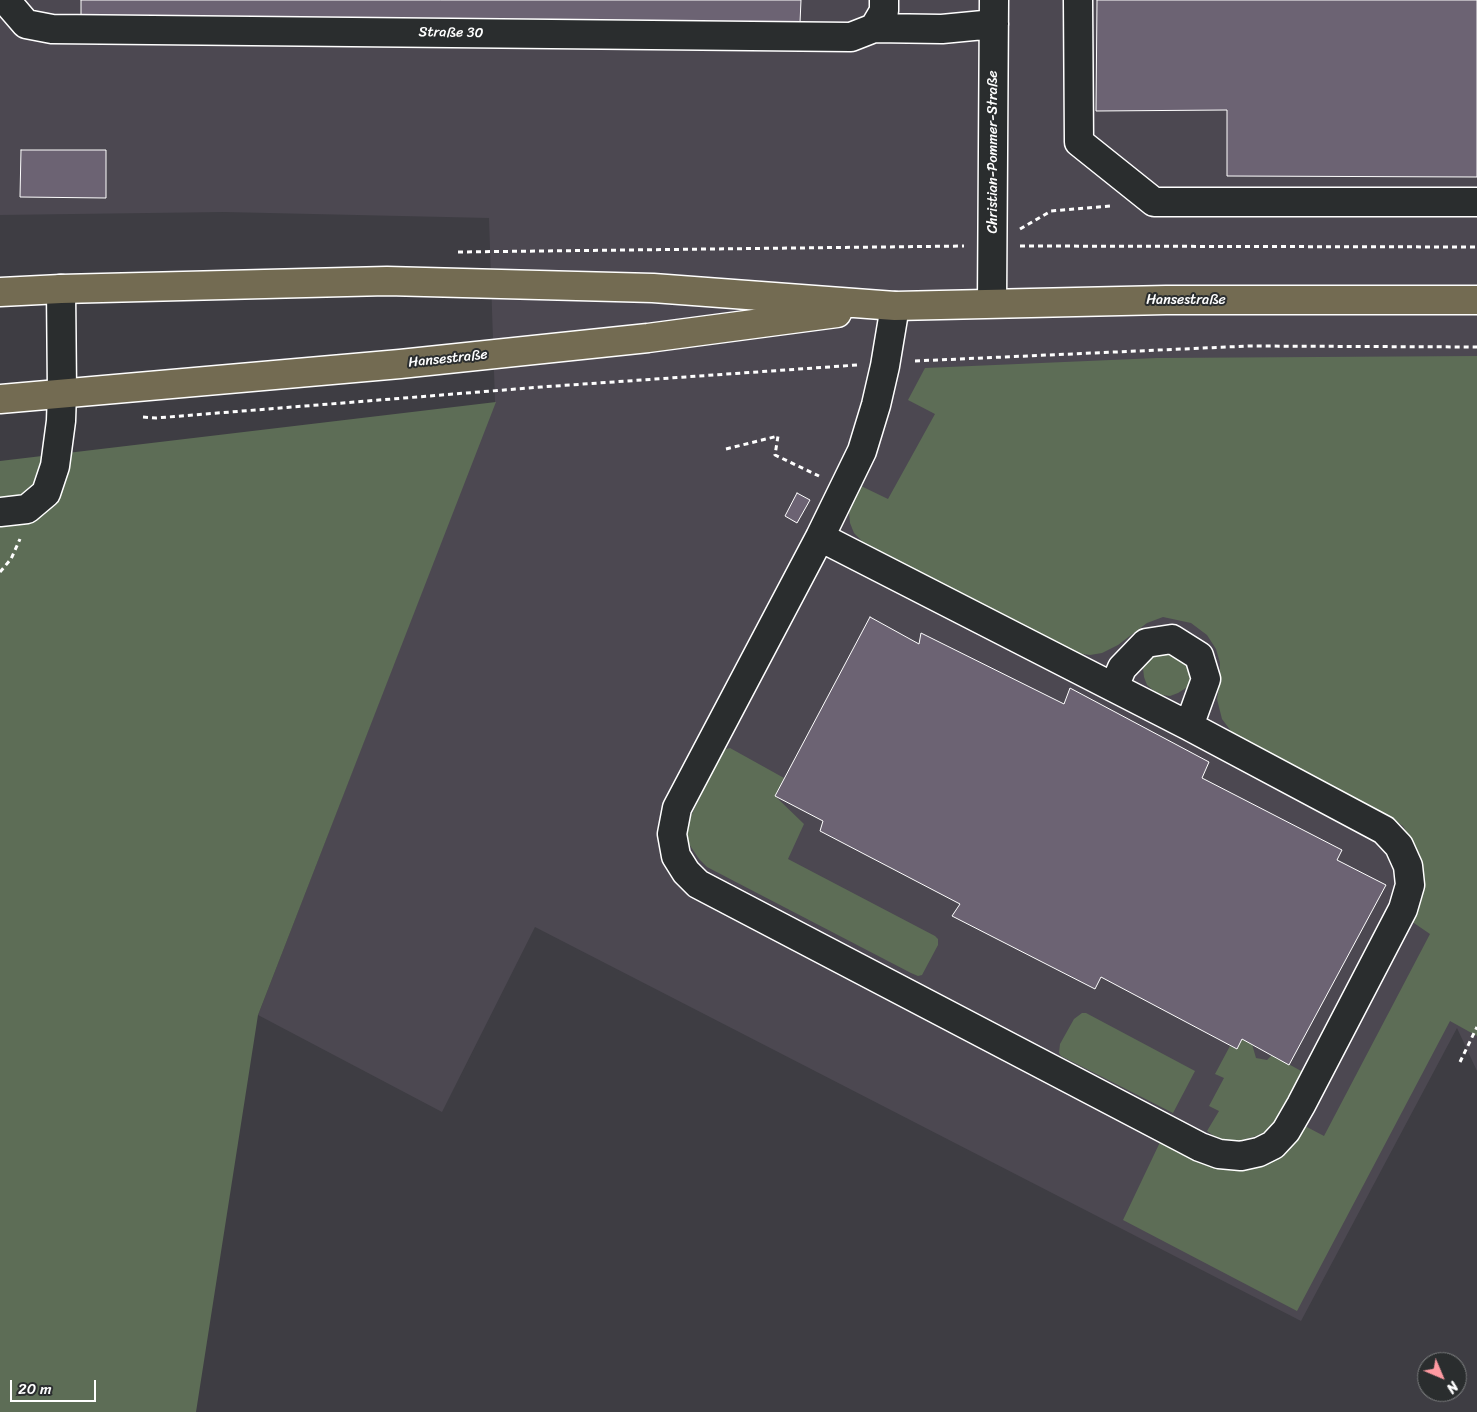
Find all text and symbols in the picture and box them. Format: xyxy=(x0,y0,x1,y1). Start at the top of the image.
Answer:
street label: Straße 30 xyxy=(419,24,483,42)
street label: Christian-Pommer-Straße xyxy=(985,70,1001,234)
street label: Hansestraße xyxy=(1146,292,1226,308)
street label: Hansestraße xyxy=(408,346,488,372)
north arrow xyxy=(1417,1352,1467,1402)
scale bar xyxy=(12,1370,99,1402)
text: N xyxy=(1440,1375,1465,1400)
text: 20 m xyxy=(18,1376,52,1402)

